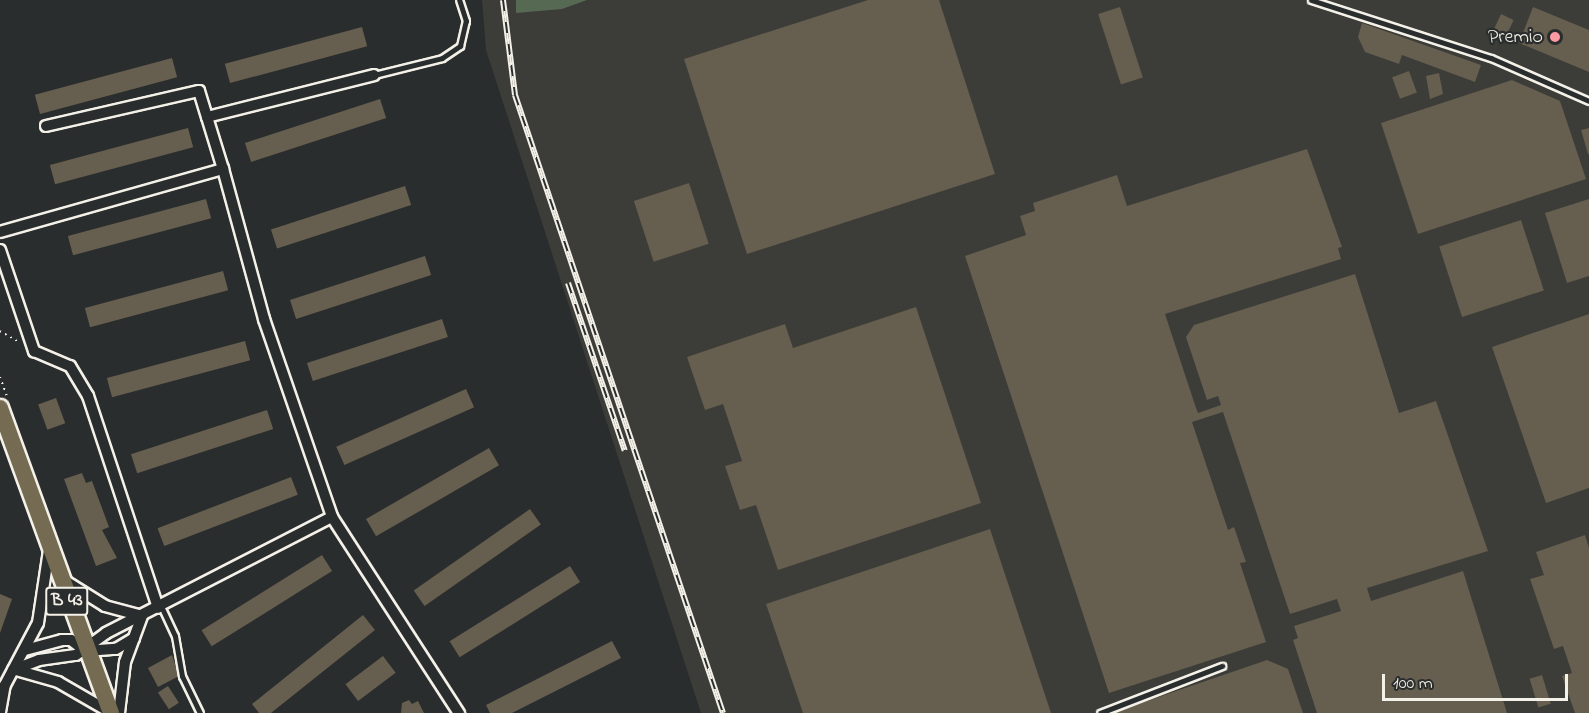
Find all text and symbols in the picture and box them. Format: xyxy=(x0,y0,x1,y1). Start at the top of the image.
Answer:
place label: Premio xyxy=(1488,25,1543,49)
marker: Premio xyxy=(1548,30,1562,44)
road number: B 43 xyxy=(44,586,90,616)
scale bar xyxy=(1385,662,1571,700)
text: 100 m xyxy=(1393,671,1433,697)

